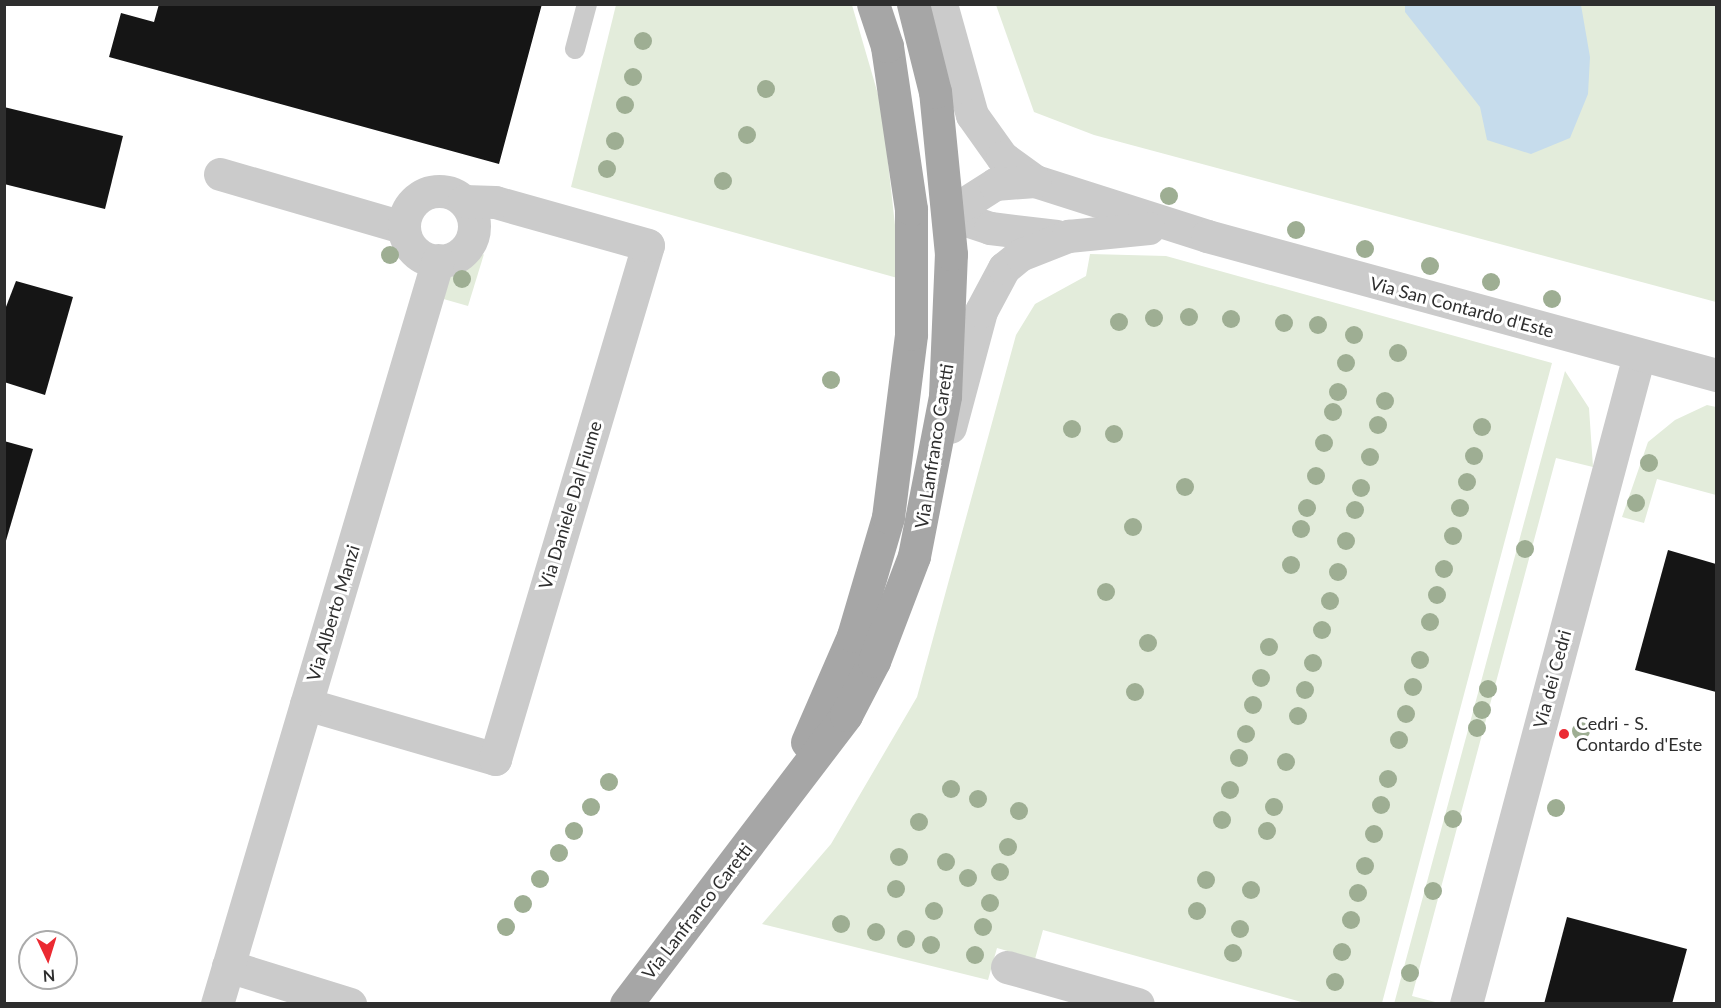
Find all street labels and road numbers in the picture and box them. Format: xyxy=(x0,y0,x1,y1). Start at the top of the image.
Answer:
street label: Via San Contardo d'Este xyxy=(1368,272,1556,342)
street label: Via Lanfranco Caretti xyxy=(910,362,958,530)
street label: Via Daniele Dal Fiume xyxy=(534,418,606,592)
street label: Via Alberto Manzi xyxy=(302,542,364,684)
street label: Via dei Cedri xyxy=(1529,627,1575,731)
street label: Via Lanfranco Caretti xyxy=(637,839,757,983)

